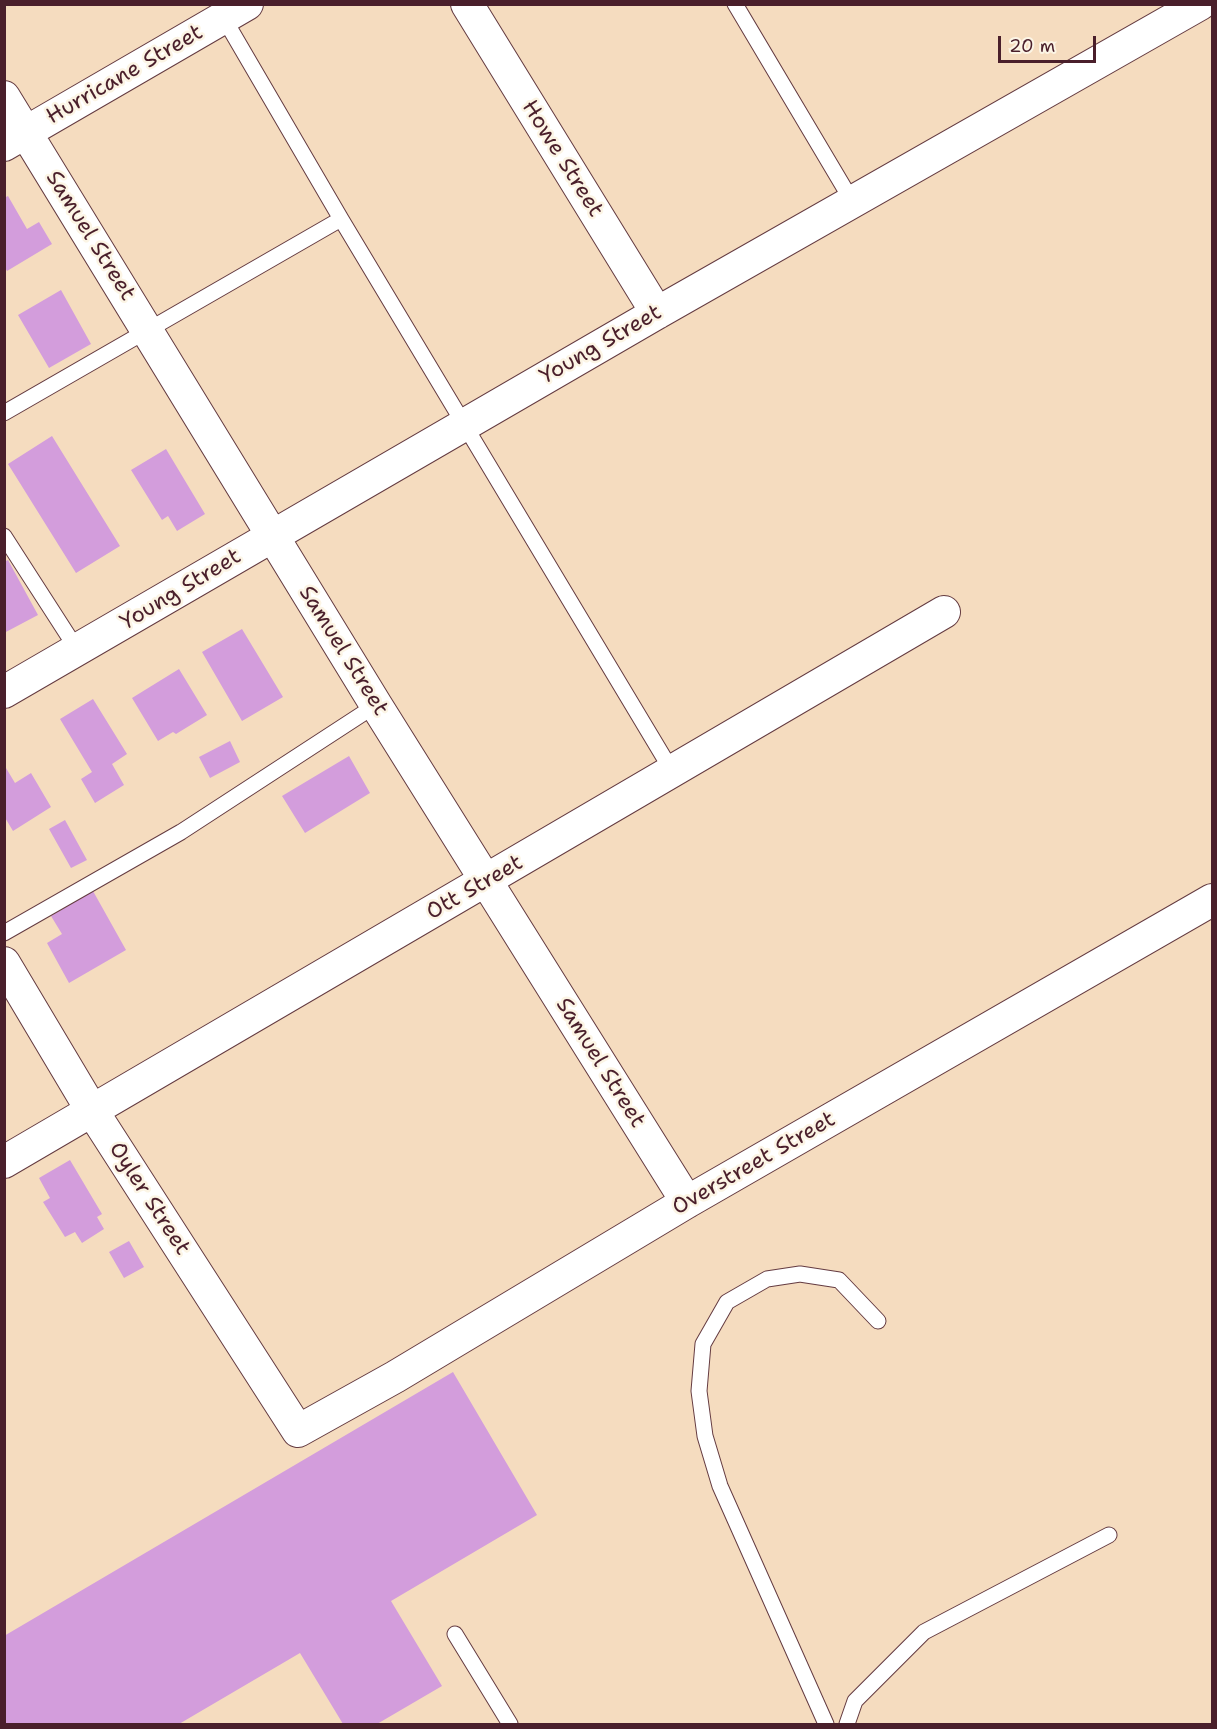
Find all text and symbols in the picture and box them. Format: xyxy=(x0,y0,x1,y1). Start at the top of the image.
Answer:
street label: Hurricane Street xyxy=(42,20,208,130)
scale bar xyxy=(1001,24,1098,62)
text: 20 m xyxy=(1009,34,1055,58)
street label: Howe Street xyxy=(516,96,608,222)
street label: Samuel Street xyxy=(40,166,140,306)
street label: Young Street xyxy=(536,300,666,390)
street label: Young Street xyxy=(116,544,246,636)
street label: Samuel Street xyxy=(293,581,393,721)
street label: Ott Street xyxy=(422,850,528,926)
street label: Samuel Street xyxy=(550,993,650,1133)
street label: Overstreet Street xyxy=(668,1107,840,1221)
street label: Oyler Street xyxy=(103,1138,195,1260)

